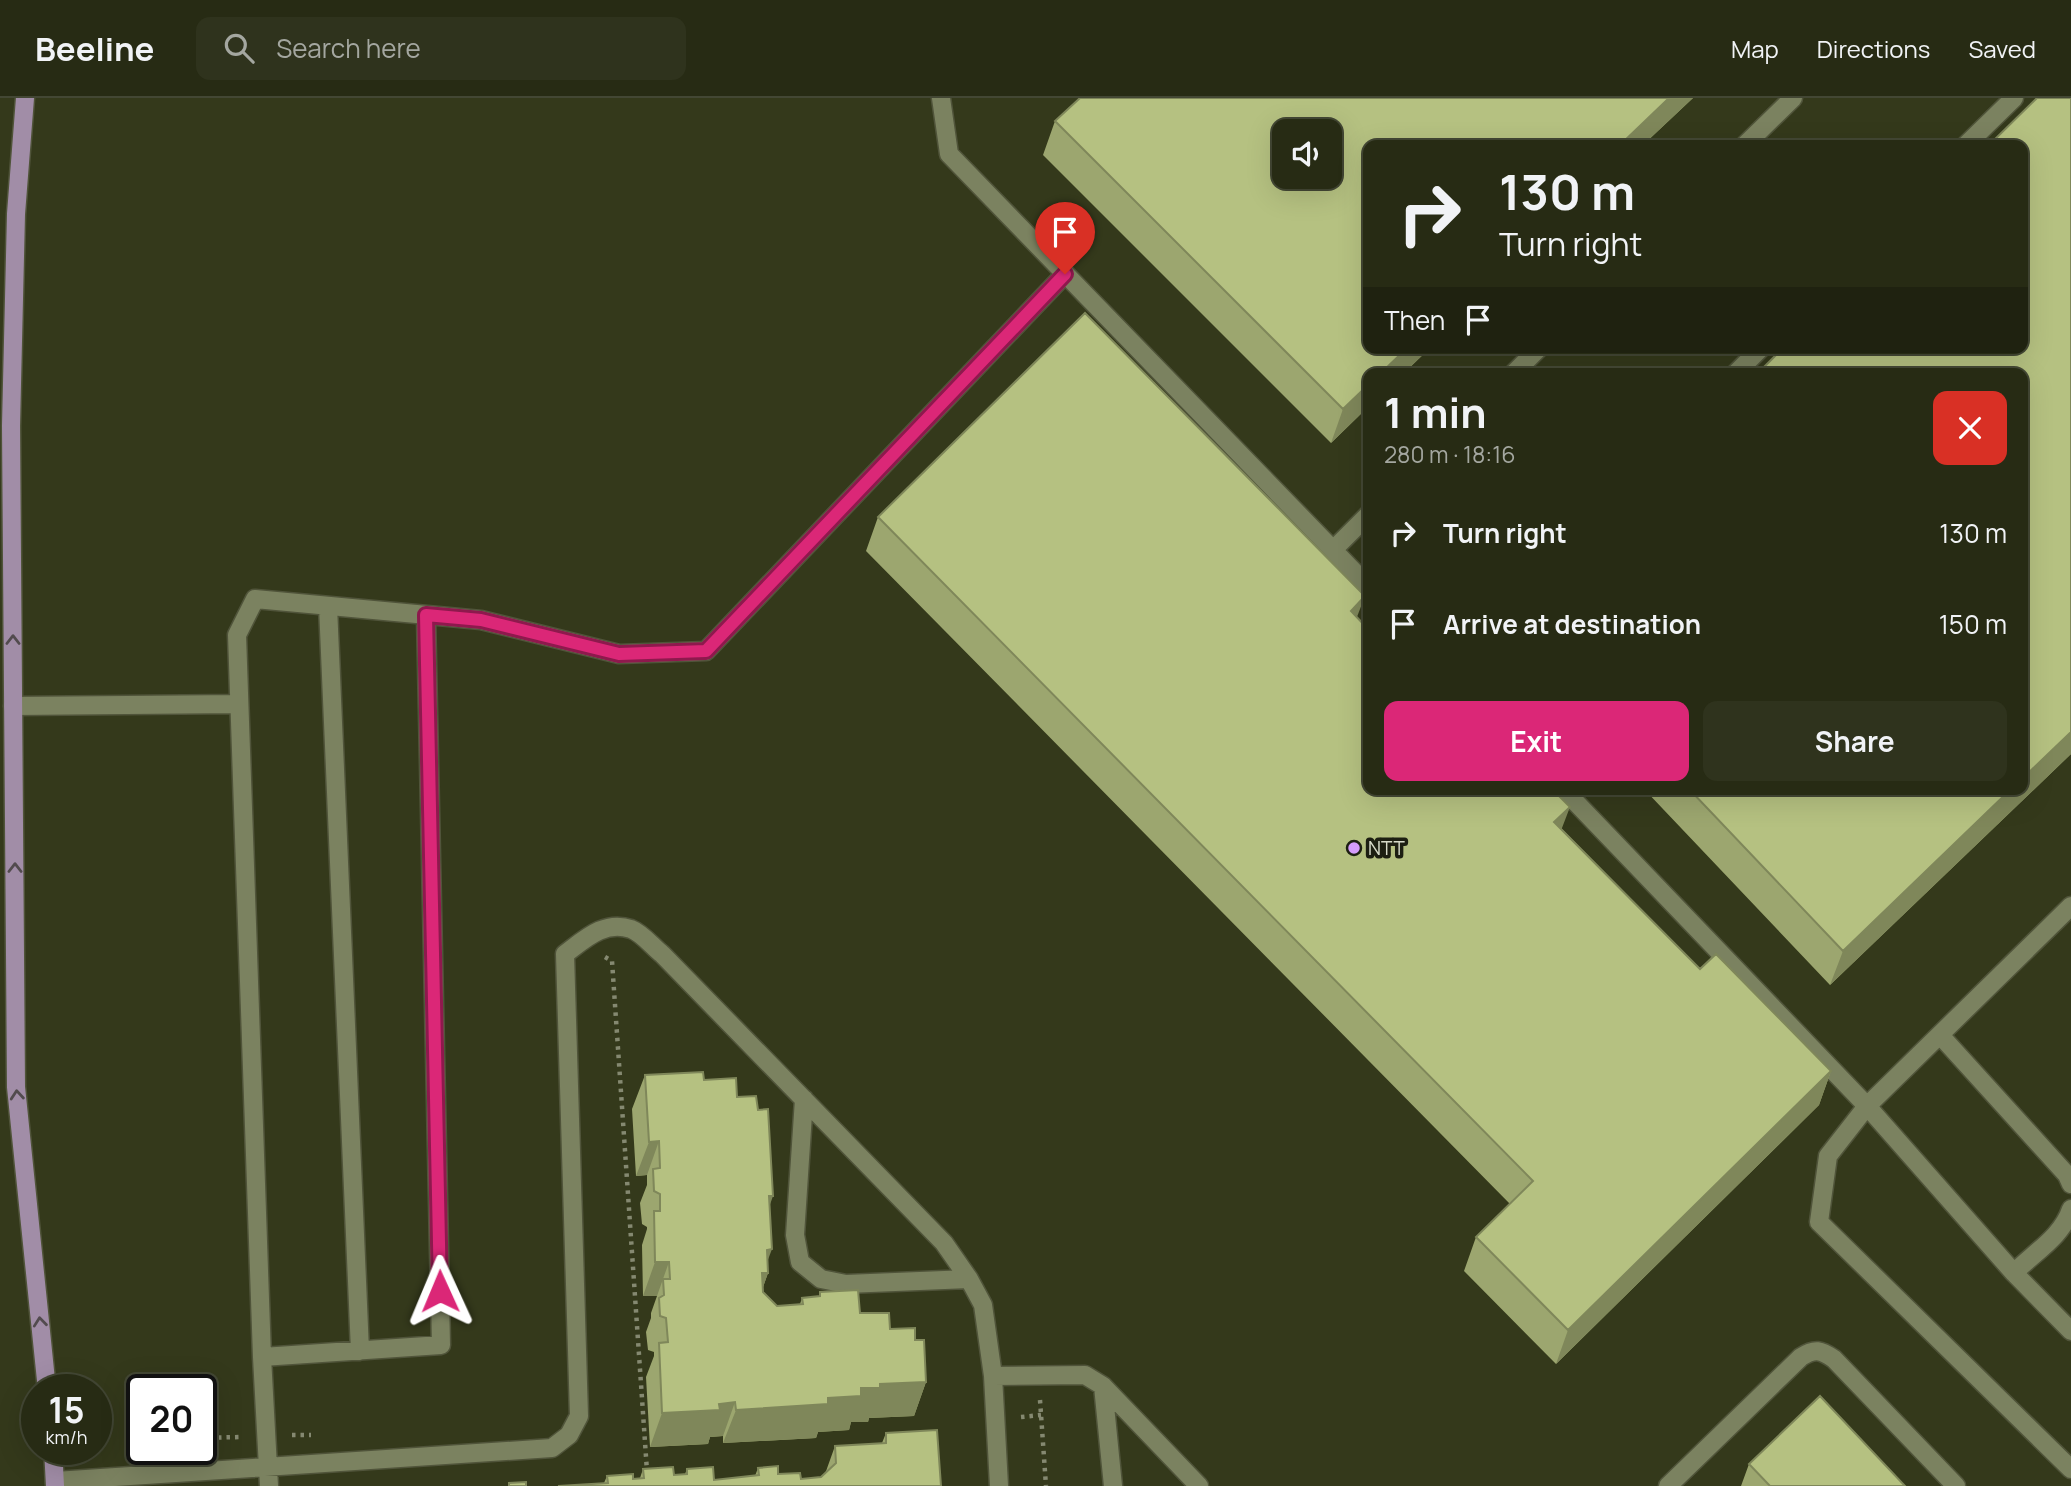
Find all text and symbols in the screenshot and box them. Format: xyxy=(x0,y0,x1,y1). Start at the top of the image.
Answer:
search box xyxy=(196,17,686,80)
text: Beeline xyxy=(35,26,154,71)
icon: search xyxy=(220,29,258,67)
text: Search here xyxy=(276,30,421,66)
text: Map xyxy=(1731,32,1779,65)
text: Directions xyxy=(1817,32,1930,65)
text: Saved xyxy=(1968,32,2036,65)
map controls xyxy=(1272,119,1342,189)
button: sound xyxy=(1272,119,1342,189)
text: 130 m xyxy=(1499,158,1635,225)
icon: right xyxy=(1384,168,1475,259)
pin xyxy=(1035,202,1095,274)
icon: arrive xyxy=(1046,213,1084,251)
text: Turn right xyxy=(1499,222,1642,266)
icon: arrive xyxy=(1459,301,1497,339)
text: Then xyxy=(1384,302,1445,338)
text: 1 min xyxy=(1384,383,1487,441)
button: close xyxy=(1933,391,2007,465)
text: 280 m · 18:16 xyxy=(1384,438,1515,470)
icon: right xyxy=(1384,514,1422,552)
text: Turn right xyxy=(1443,515,1567,551)
text: 130 m xyxy=(1939,515,2007,551)
icon: arrive xyxy=(1384,605,1422,643)
text: Arrive at destination xyxy=(1443,606,1701,642)
text: 150 m xyxy=(1939,606,2007,642)
one-way arrow xyxy=(5,635,21,645)
button: Exit xyxy=(1384,701,1689,781)
button: Share xyxy=(1703,701,2007,781)
place label: NTT xyxy=(1368,835,1405,861)
marker: NTT xyxy=(1346,840,1362,856)
one-way arrow xyxy=(7,862,23,873)
one-way arrow xyxy=(10,1089,25,1100)
position arrow xyxy=(403,1254,477,1328)
one-way arrow xyxy=(33,1316,48,1327)
speed limit sign: 20 xyxy=(126,1374,217,1465)
text: 15 xyxy=(49,1386,84,1434)
text: km/h xyxy=(46,1425,87,1449)

